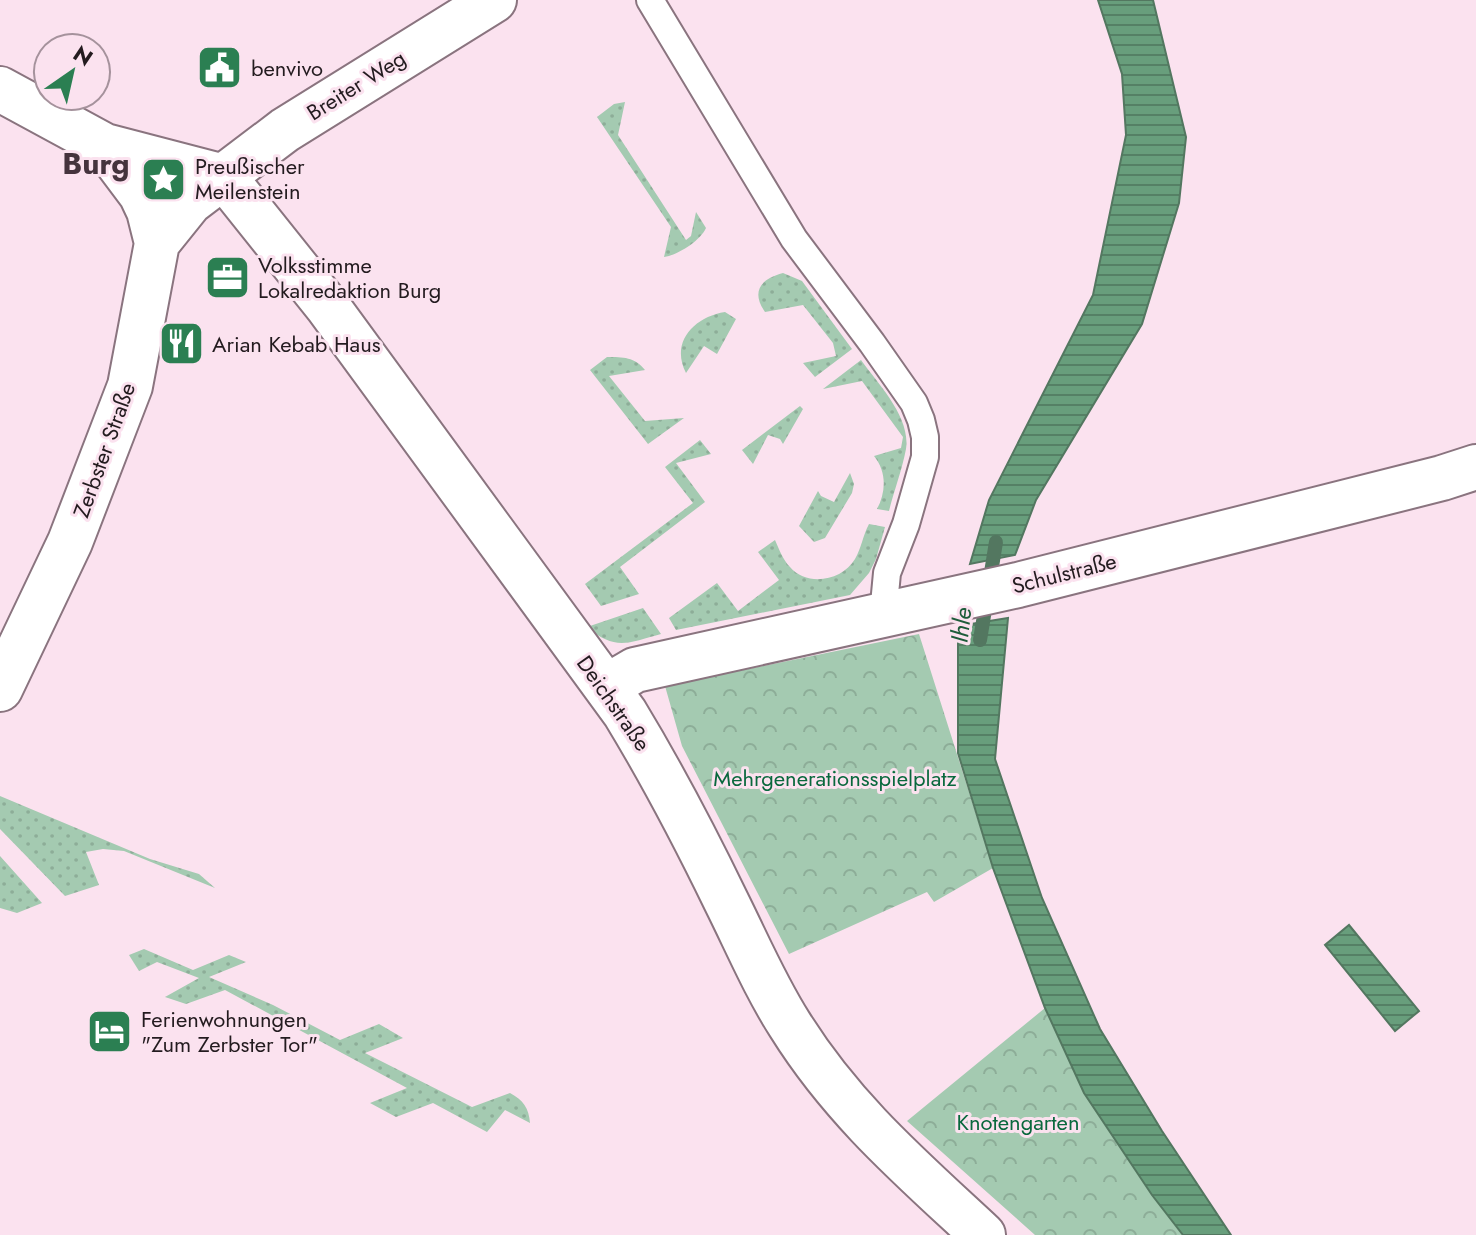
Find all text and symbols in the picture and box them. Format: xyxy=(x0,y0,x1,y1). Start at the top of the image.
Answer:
north arrow xyxy=(32,32,112,112)
text: N xyxy=(67,37,99,74)
street label: Breiter Weg xyxy=(300,42,412,128)
public building icon: benvivo xyxy=(196,44,244,92)
place label: benvivo xyxy=(251,52,323,84)
district label: Burg xyxy=(62,142,130,185)
place label: Preußischer Meilenstein xyxy=(195,150,305,207)
place icon: Preußischer Meilenstein xyxy=(140,155,188,203)
place label: Volksstimme Lokalredaktion Burg xyxy=(258,249,441,306)
office icon: Volksstimme Lokalredaktion Burg xyxy=(203,254,251,302)
restaurant icon: Arian Kebab Haus xyxy=(157,320,205,368)
place label: Arian Kebab Haus xyxy=(212,328,381,360)
street label: Zerbster Straße xyxy=(65,378,143,522)
street label: Schulstraße xyxy=(1008,545,1120,601)
water label: Ihle xyxy=(941,605,981,645)
street label: Deichstraße xyxy=(569,649,659,757)
park label: Mehrgenerationsspielplatz xyxy=(713,762,957,794)
place label: Ferienwohnungen "Zum Zerbster Tor" xyxy=(141,1003,318,1060)
hotel icon: Ferienwohnungen "Zum Zerbster Tor" xyxy=(86,1008,134,1056)
park label: Knotengarten xyxy=(957,1106,1079,1138)

